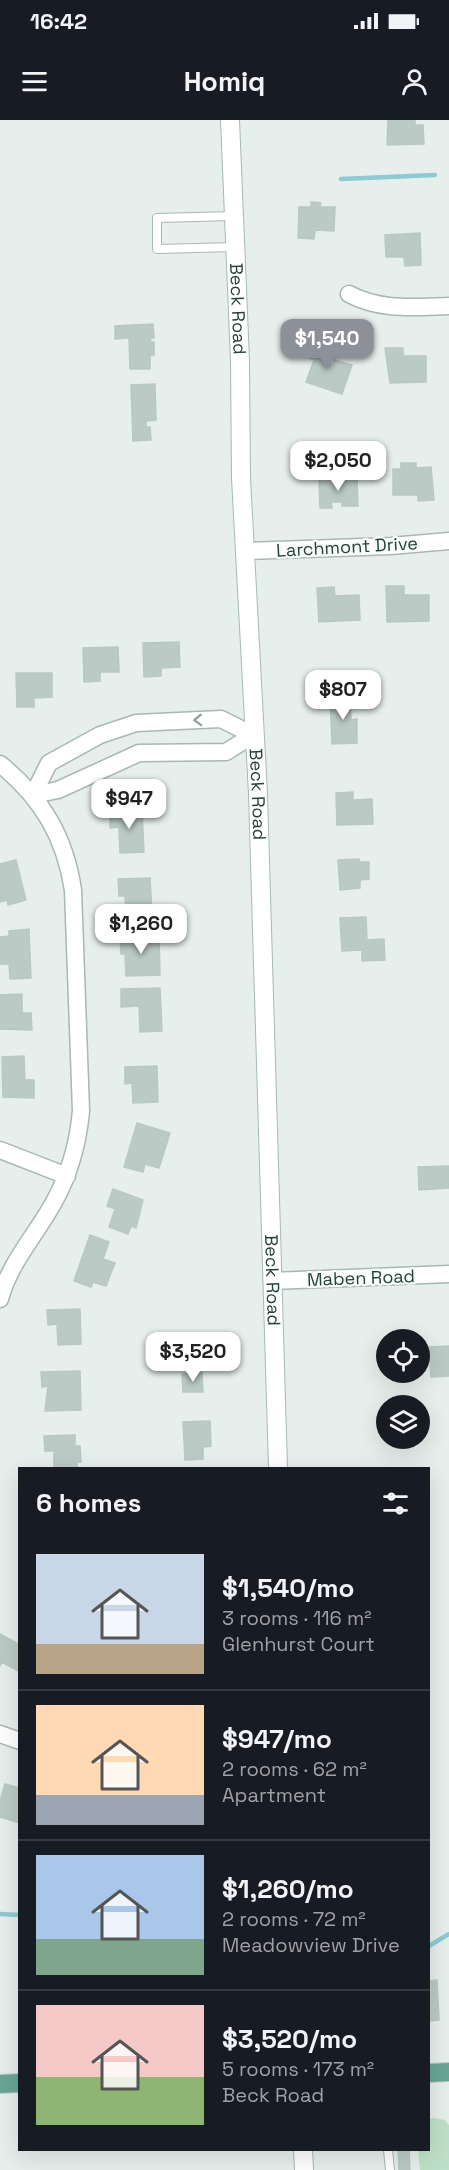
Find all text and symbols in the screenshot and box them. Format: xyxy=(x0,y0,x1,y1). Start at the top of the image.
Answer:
text: 16:42 xyxy=(30,7,87,35)
text: Homiq xyxy=(184,64,265,99)
icon: menu xyxy=(18,65,51,98)
icon: person xyxy=(398,65,431,98)
street label: Beck Road xyxy=(225,262,252,355)
pin: $1,540 xyxy=(278,319,376,370)
text: $1,540 xyxy=(295,325,359,351)
pin: $2,050 xyxy=(289,441,387,492)
text: $2,050 xyxy=(304,447,372,473)
street label: Larchmont Drive xyxy=(276,531,418,562)
pin: $807 xyxy=(307,670,379,721)
text: $807 xyxy=(319,676,367,702)
one-way arrow xyxy=(194,714,203,727)
street label: Beck Road xyxy=(245,748,271,841)
pin: $947 xyxy=(93,779,165,830)
text: $947 xyxy=(105,785,153,811)
pin: $1,260 xyxy=(92,904,190,955)
text: $1,260 xyxy=(109,910,173,936)
street label: Beck Road xyxy=(260,1234,286,1326)
street label: Maben Road xyxy=(307,1264,415,1291)
map controls xyxy=(376,1329,430,1449)
button: locate xyxy=(376,1329,430,1383)
pin: $3,520 xyxy=(144,1332,242,1383)
text: $3,520 xyxy=(160,1338,226,1364)
button: layers xyxy=(376,1395,430,1449)
text: 6 homes xyxy=(36,1486,141,1520)
icon: filters xyxy=(379,1487,412,1520)
text: $1,540/mo xyxy=(222,1571,354,1605)
icon: home xyxy=(84,1578,156,1650)
text: 3 rooms · 116 m² xyxy=(222,1605,372,1631)
text: Glenhurst Court xyxy=(222,1631,375,1657)
text: $947/mo xyxy=(222,1722,332,1756)
icon: home xyxy=(84,1729,156,1801)
text: 2 rooms · 62 m² xyxy=(222,1756,367,1782)
text: Apartment xyxy=(222,1782,326,1808)
text: $1,260/mo xyxy=(222,1872,354,1906)
icon: home xyxy=(84,1879,156,1951)
text: 2 rooms · 72 m² xyxy=(222,1906,366,1932)
text: Meadowview Drive xyxy=(222,1932,400,1958)
text: $3,520/mo xyxy=(222,2022,357,2056)
icon: home xyxy=(84,2029,156,2101)
text: 5 rooms · 173 m² xyxy=(222,2056,374,2082)
text: Beck Road xyxy=(222,2082,324,2108)

